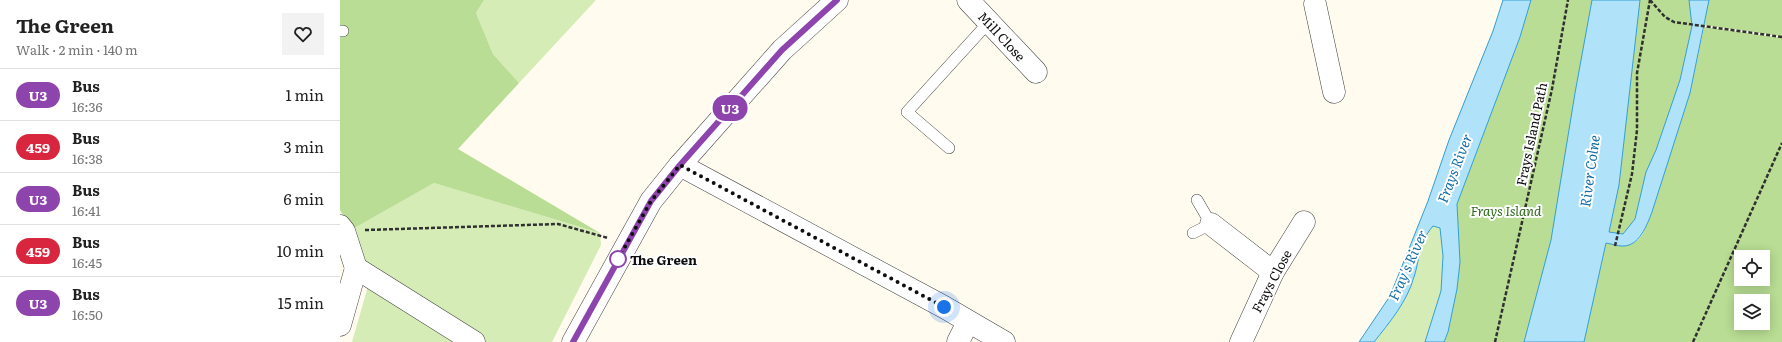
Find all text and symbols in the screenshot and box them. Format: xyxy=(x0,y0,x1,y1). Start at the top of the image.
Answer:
street label: Mill Close xyxy=(974,7,1030,65)
text: The Green xyxy=(16,11,114,39)
button: heart xyxy=(282,13,324,55)
text: Walk · 2 min · 140 m xyxy=(16,40,138,59)
text: Bus xyxy=(72,74,100,97)
street label: Frays Island Path xyxy=(1511,80,1551,188)
text: 1 min xyxy=(285,83,324,106)
text: U3 xyxy=(29,85,47,105)
line badge: U3 xyxy=(712,95,748,121)
text: 16:36 xyxy=(72,97,103,116)
text: U3 xyxy=(721,98,739,118)
text: Bus xyxy=(72,126,100,149)
water label: Frays River xyxy=(1432,130,1476,205)
water label: River Colne xyxy=(1574,133,1604,208)
text: 3 min xyxy=(283,135,324,158)
text: 459 xyxy=(26,137,50,157)
text: 16:38 xyxy=(72,149,103,168)
text: Bus xyxy=(72,178,100,201)
text: 6 min xyxy=(283,187,324,210)
text: U3 xyxy=(29,189,47,209)
text: 16:41 xyxy=(72,201,101,220)
park label: Frays Island xyxy=(1470,201,1542,220)
water label: Fray's River xyxy=(1383,226,1432,303)
text: Bus xyxy=(72,230,100,253)
text: 10 min xyxy=(277,239,324,262)
text: 459 xyxy=(26,241,50,261)
street label: Frays Close xyxy=(1246,246,1296,316)
marker: The Green xyxy=(609,250,627,268)
place label: The Green xyxy=(630,250,697,269)
map controls xyxy=(1734,250,1770,330)
button: locate xyxy=(1734,250,1770,286)
text: 16:45 xyxy=(72,253,102,272)
text: Bus xyxy=(72,282,100,305)
text: 15 min xyxy=(278,291,324,314)
text: U3 xyxy=(29,293,47,313)
button: layers xyxy=(1734,294,1770,330)
your location xyxy=(934,297,954,317)
text: 16:50 xyxy=(72,305,103,324)

